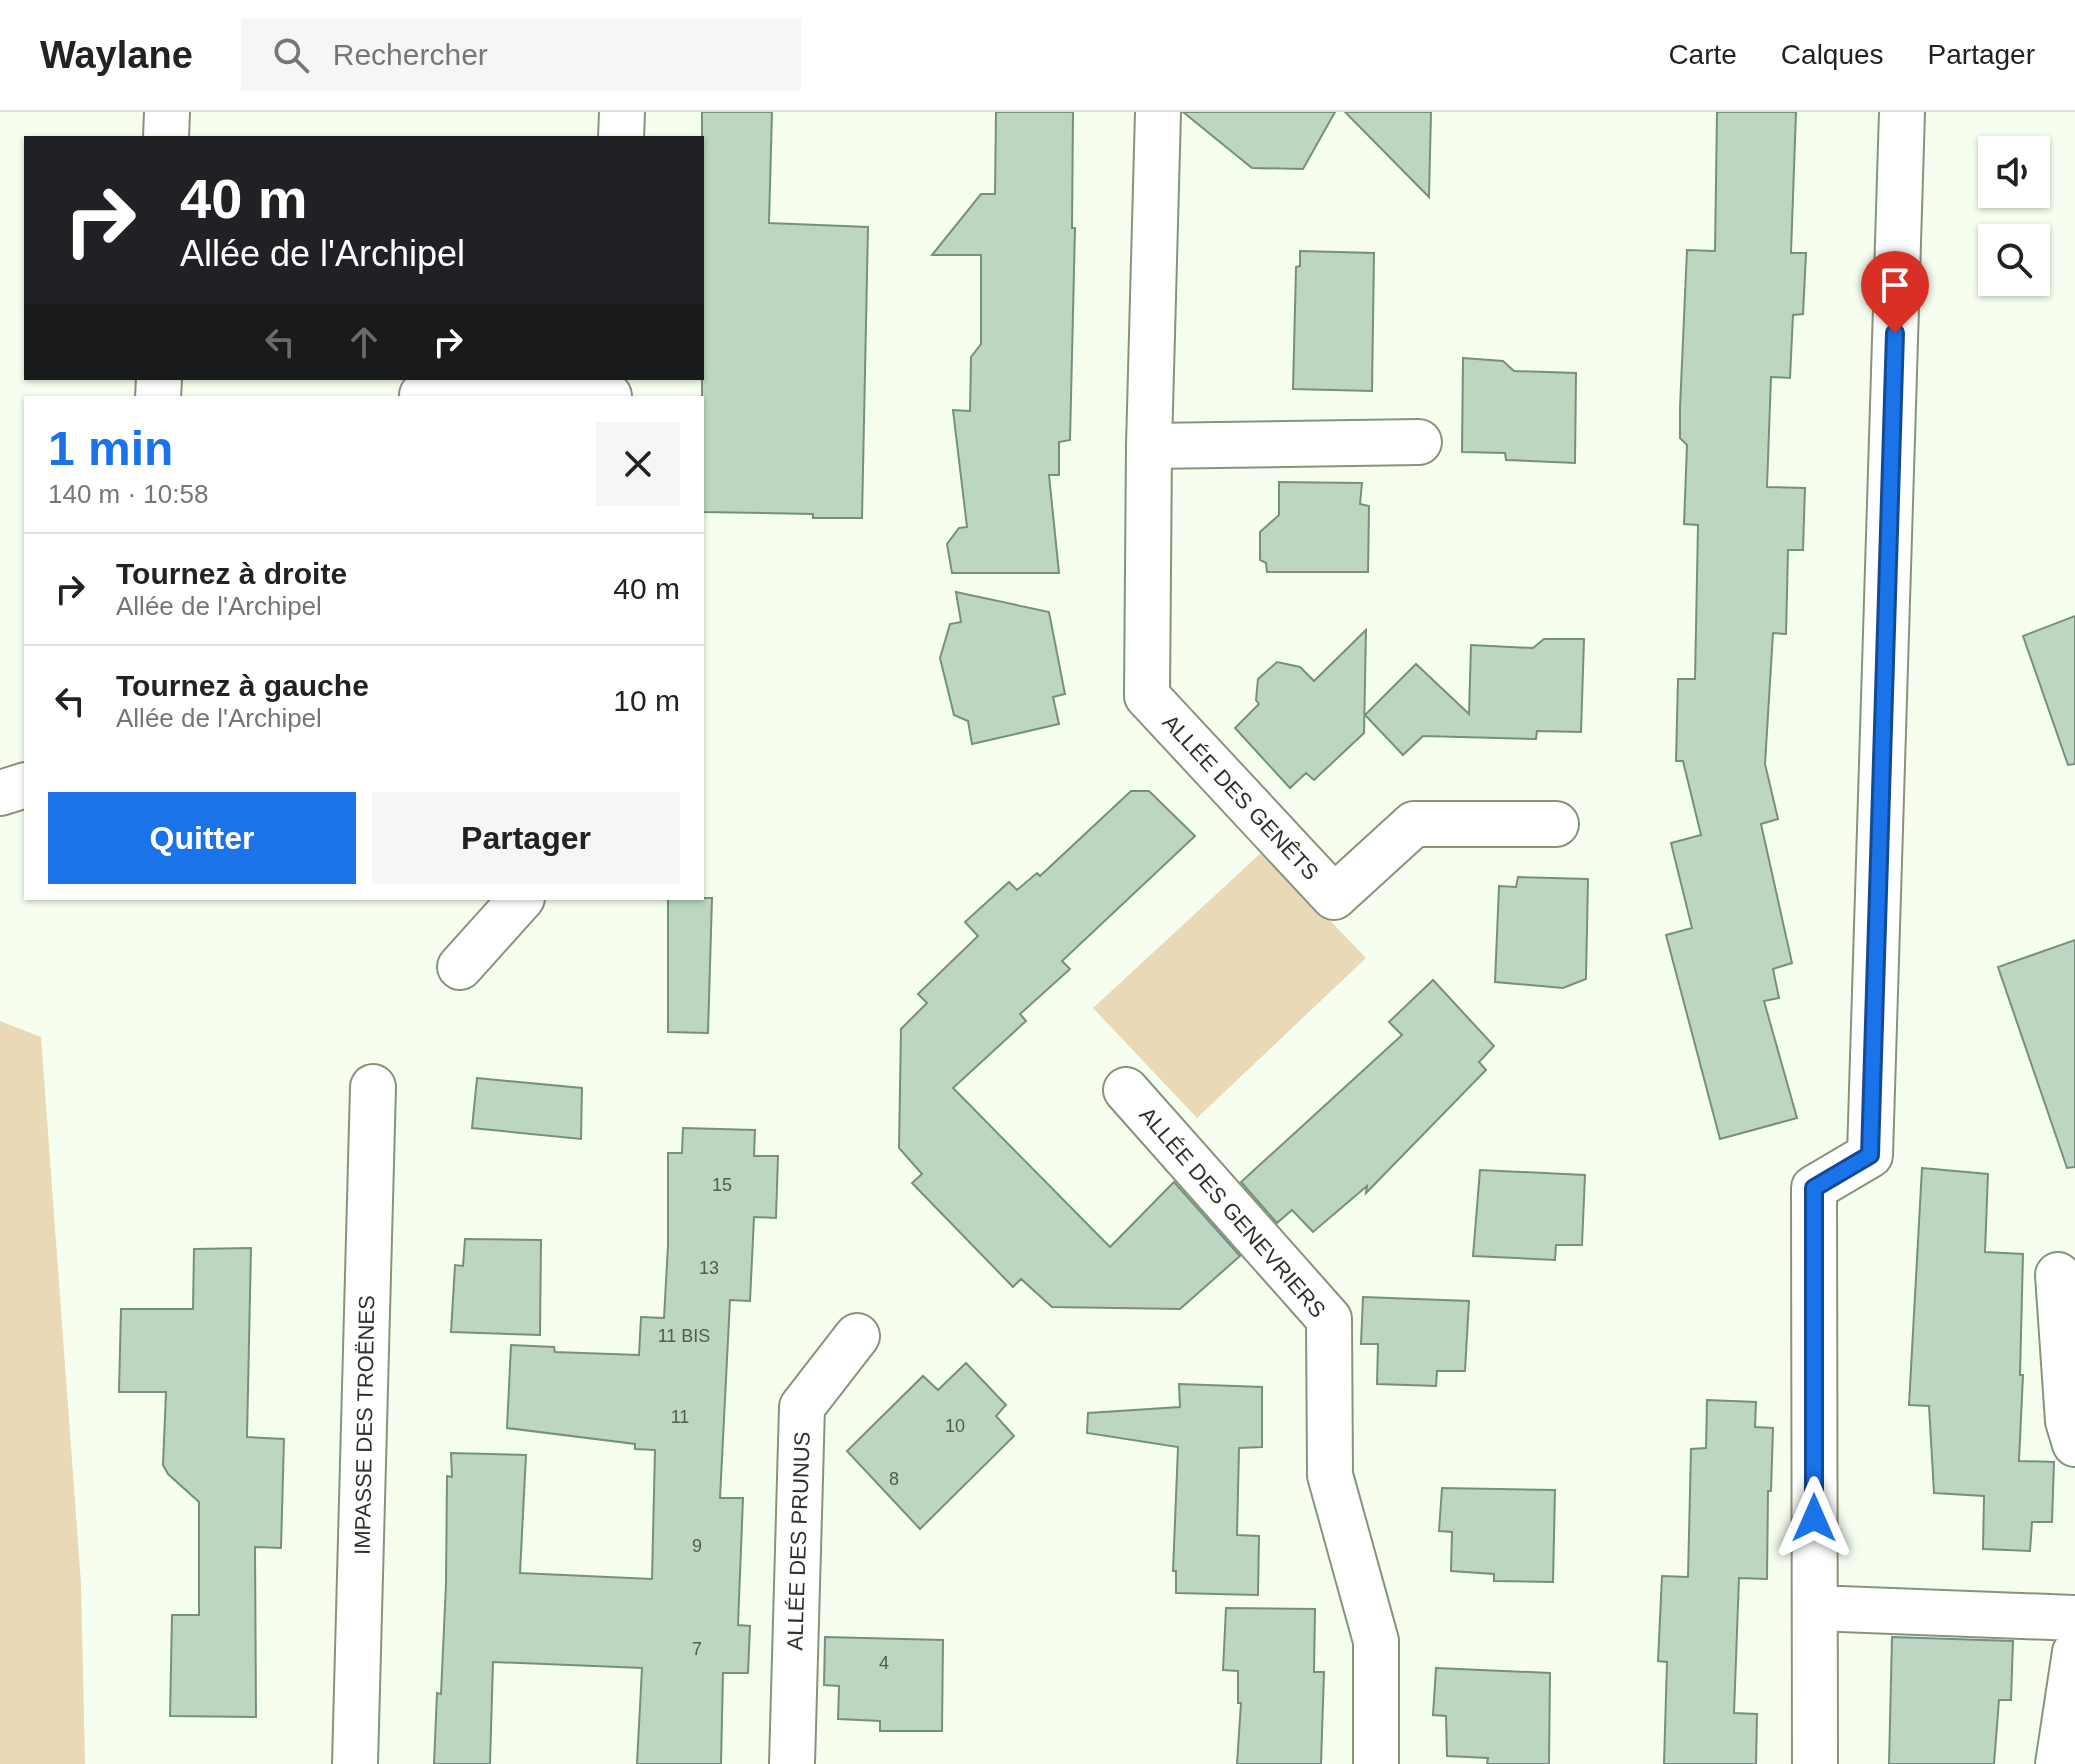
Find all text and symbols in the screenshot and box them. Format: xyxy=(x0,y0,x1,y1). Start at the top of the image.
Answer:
search box xyxy=(241,19,801,91)
icon: search xyxy=(269,33,313,77)
text: Waylane xyxy=(40,34,193,76)
text: Rechercher xyxy=(333,38,488,71)
text: Carte xyxy=(1668,39,1737,70)
text: Calques xyxy=(1781,39,1884,70)
text: Partager xyxy=(1928,39,2035,70)
map controls xyxy=(1978,136,2050,296)
button: sound xyxy=(1978,136,2050,208)
text: 40 m xyxy=(180,167,308,230)
icon: right xyxy=(48,168,152,272)
button: search xyxy=(1978,224,2050,296)
text: Allée de l'Archipel xyxy=(180,233,465,274)
pin xyxy=(1861,251,1929,333)
icon: arrive xyxy=(1873,263,1917,307)
icon: left xyxy=(258,320,302,364)
icon: ahead xyxy=(342,320,386,364)
icon: right xyxy=(426,320,470,364)
text: 1 min xyxy=(48,422,173,475)
button: close xyxy=(596,422,680,506)
text: 140 m · 10:58 xyxy=(48,479,208,509)
text: Tournez à droite xyxy=(116,557,347,590)
icon: right xyxy=(48,567,92,611)
text: 40 m xyxy=(613,572,680,605)
text: Allée de l'Archipel xyxy=(116,591,322,621)
text: Tournez à gauche xyxy=(116,669,369,702)
icon: left xyxy=(48,679,92,723)
text: 10 m xyxy=(613,684,680,717)
text: Allée de l'Archipel xyxy=(116,703,322,733)
street label: ALLÉE DES GENÊTS xyxy=(1158,710,1324,885)
button: Quitter xyxy=(48,792,356,884)
button: Partager xyxy=(372,792,680,884)
street label: ALLÉE DES GENEVRIERS xyxy=(1135,1102,1331,1322)
house number: 15 xyxy=(712,1175,732,1195)
house number: 13 xyxy=(699,1258,719,1278)
street label: IMPASSE DES TROËNES xyxy=(350,1295,379,1555)
house number: 11 BIS xyxy=(658,1326,710,1346)
house number: 11 xyxy=(671,1407,689,1427)
house number: 10 xyxy=(945,1416,965,1436)
street label: ALLÉE DES PRUNUS xyxy=(782,1431,815,1651)
house number: 8 xyxy=(889,1469,899,1489)
position arrow xyxy=(1772,1476,1856,1560)
house number: 9 xyxy=(692,1536,702,1556)
house number: 7 xyxy=(692,1639,702,1659)
house number: 4 xyxy=(879,1653,889,1673)

